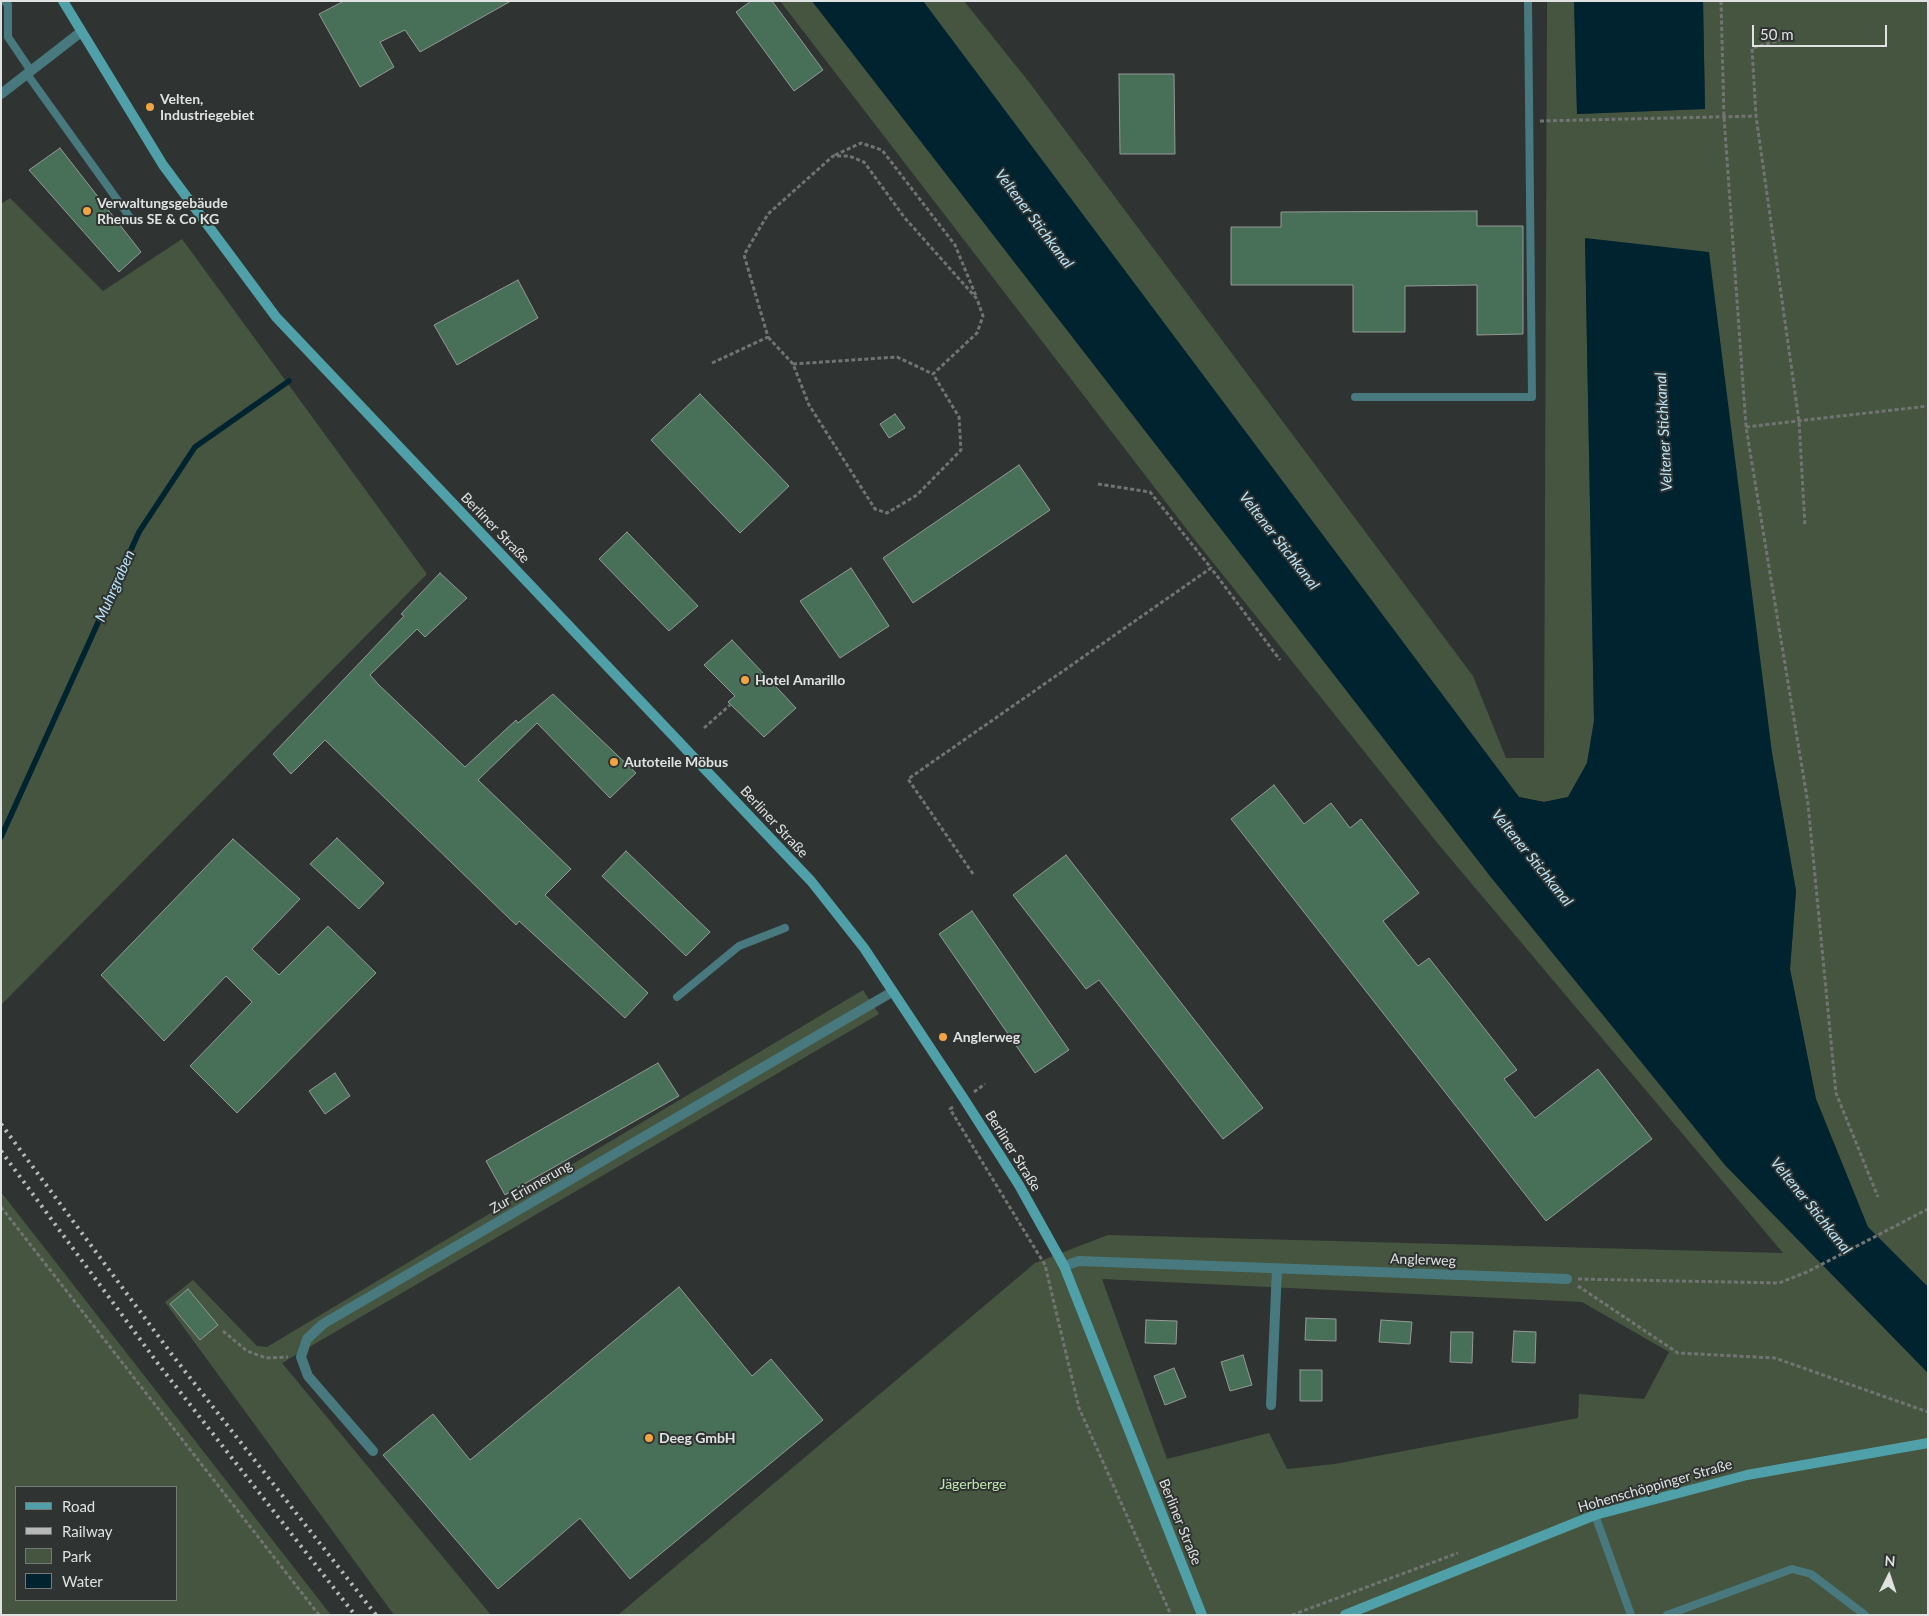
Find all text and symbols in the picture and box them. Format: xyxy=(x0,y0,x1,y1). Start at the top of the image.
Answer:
scale bar xyxy=(1754,15,1889,47)
text: 50 m xyxy=(1760,25,1794,43)
place label: Velten, Industriegebiet xyxy=(160,91,254,124)
marker: Velten, Industriegebiet xyxy=(144,101,156,113)
water label: Veltener Stichkanal xyxy=(991,166,1077,272)
place label: Verwaltungsgebäude Rhenus SE & Co KG xyxy=(97,195,228,228)
marker: Verwaltungsgebäude Rhenus SE & Co KG xyxy=(81,205,93,217)
water label: Veltener Stichkanal xyxy=(1652,372,1676,492)
street label: Berliner Straße xyxy=(457,489,533,567)
water label: Veltener Stichkanal xyxy=(1235,489,1323,593)
water label: Muhrgraben xyxy=(91,547,139,625)
place label: Hotel Amarillo xyxy=(755,672,845,688)
marker: Hotel Amarillo xyxy=(739,674,751,686)
place label: Autoteile Möbus xyxy=(624,754,728,770)
marker: Autoteile Möbus xyxy=(608,756,620,768)
street label: Berliner Straße xyxy=(737,783,811,861)
water label: Veltener Stichkanal xyxy=(1488,806,1576,910)
place label: Anglerweg xyxy=(953,1029,1020,1045)
marker: Anglerweg xyxy=(937,1031,949,1043)
street label: Berliner Straße xyxy=(982,1108,1044,1194)
water label: Veltener Stichkanal xyxy=(1767,1154,1855,1258)
street label: Zur Erinnerung xyxy=(487,1157,575,1217)
street label: Anglerweg xyxy=(1390,1250,1456,1270)
place label: Deeg GmbH xyxy=(659,1430,736,1446)
marker: Deeg GmbH xyxy=(643,1432,655,1444)
street label: Hohenschöppinger Straße xyxy=(1576,1456,1734,1516)
park label: Jägerberge xyxy=(940,1476,1006,1492)
street label: Berliner Straße xyxy=(1155,1476,1205,1568)
legend xyxy=(15,1486,178,1601)
text: Road xyxy=(62,1497,95,1515)
text: Railway xyxy=(62,1522,113,1540)
text: Park xyxy=(62,1547,91,1565)
north arrow xyxy=(1864,1551,1914,1601)
text: N xyxy=(1884,1552,1896,1569)
text: Water xyxy=(62,1572,103,1590)

